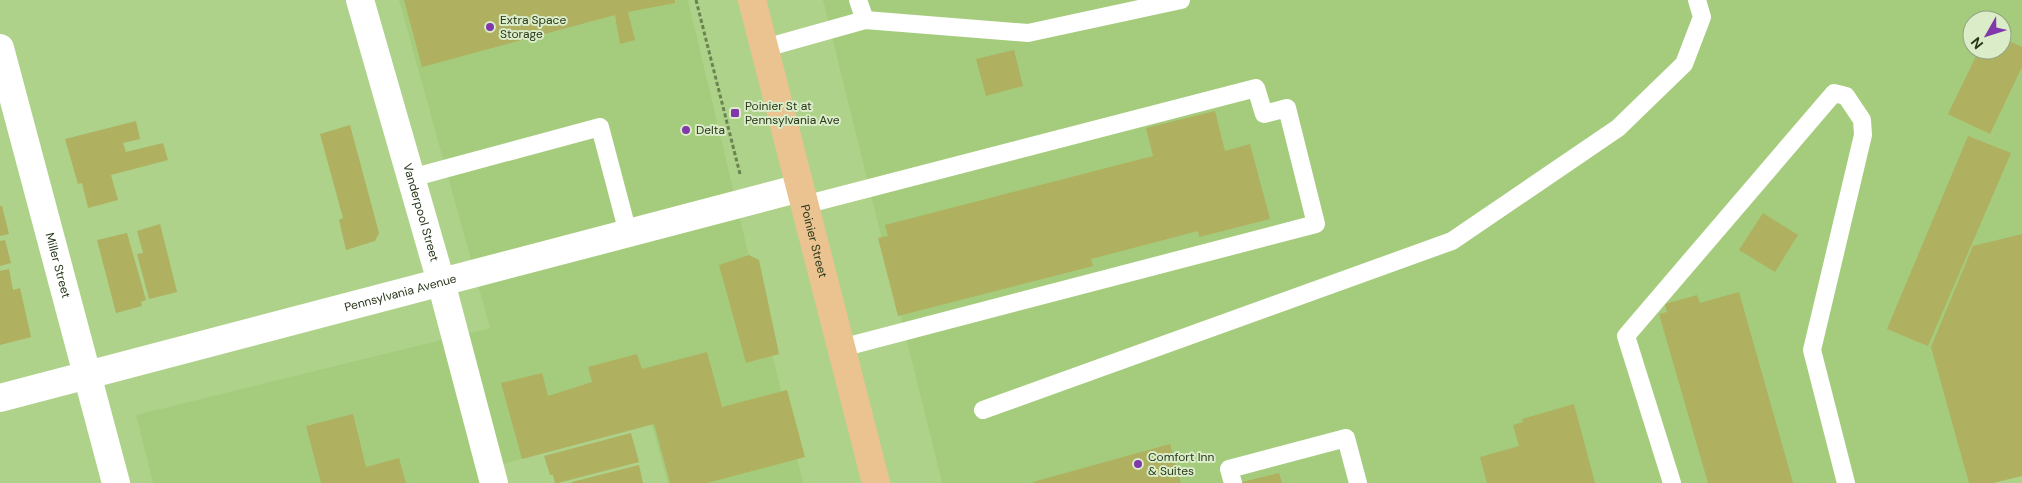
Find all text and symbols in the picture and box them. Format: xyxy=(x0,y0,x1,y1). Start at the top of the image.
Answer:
north arrow xyxy=(1962,10,2012,60)
place label: Extra Space Storage xyxy=(500,12,566,42)
marker: Extra Space Storage xyxy=(484,21,496,33)
text: N xyxy=(1967,34,1987,53)
place label: Poinier St at Pennsylvania Ave xyxy=(745,98,840,128)
marker: Poinier St at Pennsylvania Ave xyxy=(729,107,741,119)
place label: Delta xyxy=(696,122,725,138)
marker: Delta xyxy=(680,124,692,136)
street label: Vanderpool Street xyxy=(399,162,443,264)
street label: Poinier Street xyxy=(797,203,831,280)
street label: Miller Street xyxy=(42,231,74,300)
street label: Pennsylvania Avenue xyxy=(343,270,458,315)
place label: Comfort Inn & Suites xyxy=(1148,449,1214,479)
marker: Comfort Inn & Suites xyxy=(1132,458,1144,470)

